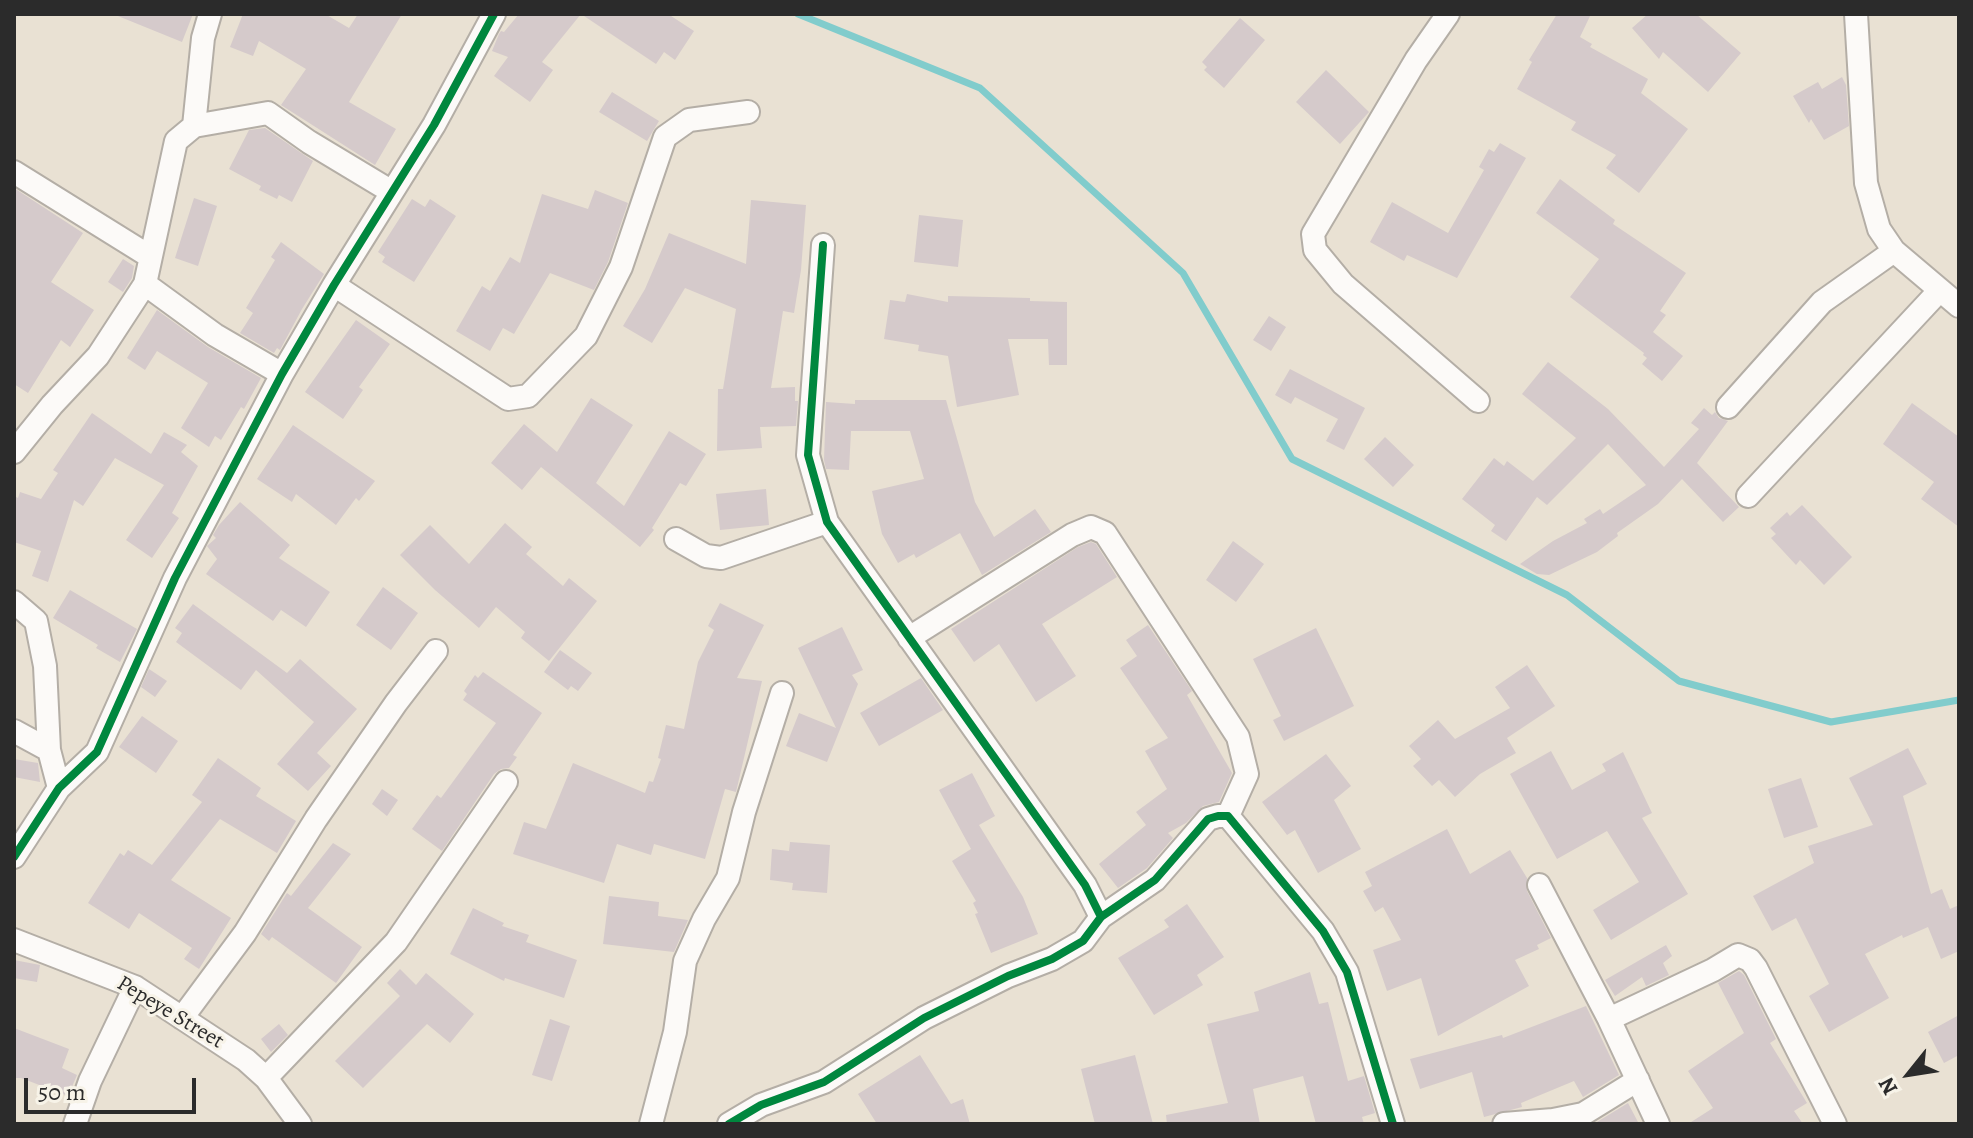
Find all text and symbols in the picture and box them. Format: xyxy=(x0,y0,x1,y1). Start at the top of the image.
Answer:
street label: Pepeye Street xyxy=(112,971,228,1055)
north arrow xyxy=(1869,1034,1949,1114)
scale bar xyxy=(28,1062,200,1112)
text: N xyxy=(1871,1072,1905,1100)
text: 50 m xyxy=(38,1076,86,1108)

